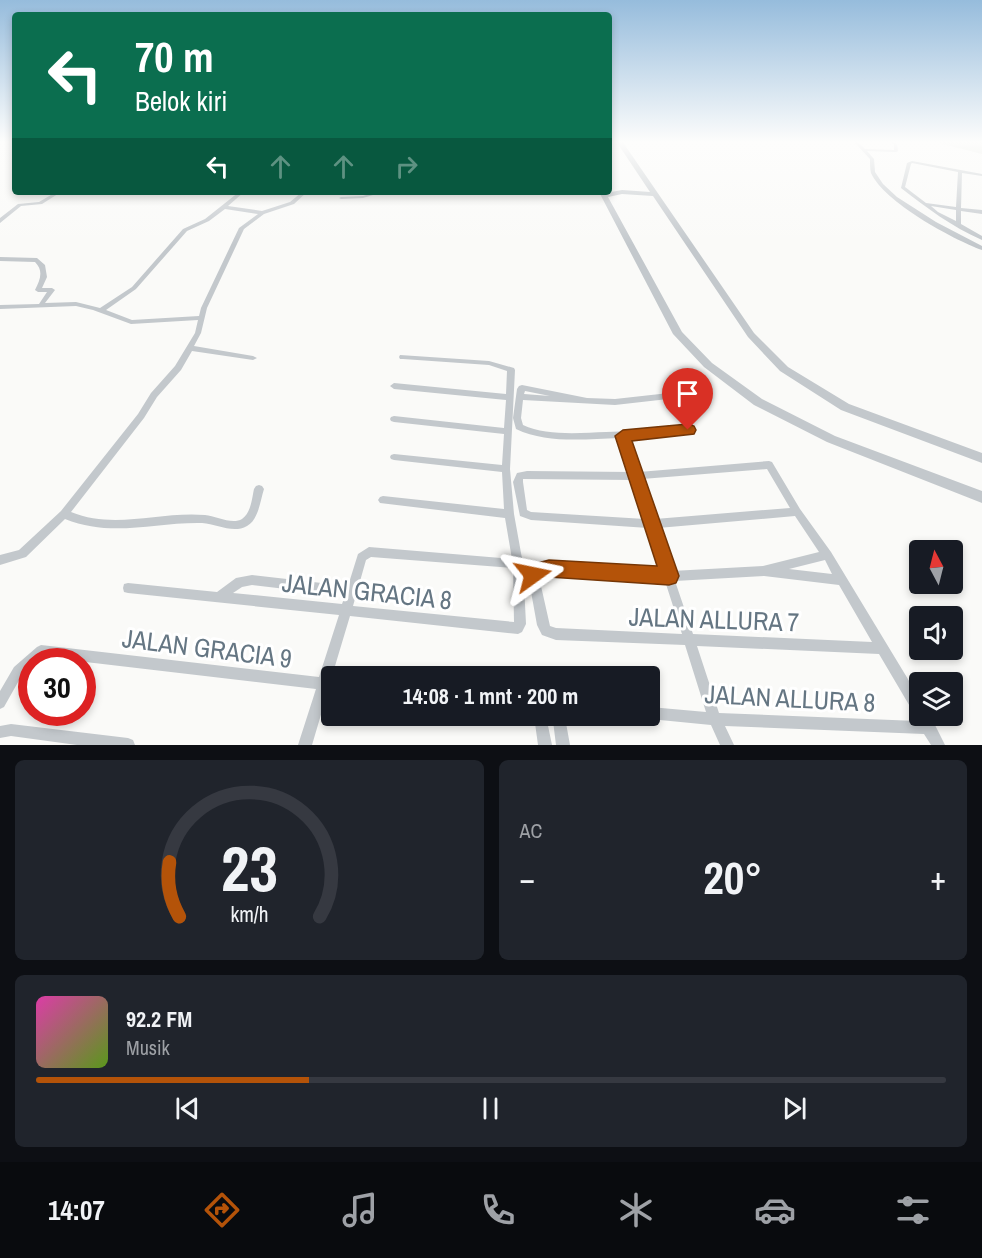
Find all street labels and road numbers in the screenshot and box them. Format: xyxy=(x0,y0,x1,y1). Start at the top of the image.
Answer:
street label: JALAN GRACIA 8 xyxy=(280,565,454,617)
street label: JALAN ALLURA 7 xyxy=(628,599,800,639)
street label: JALAN GRACIA 9 xyxy=(120,620,294,676)
street label: JALAN ALLURA 8 xyxy=(704,676,876,720)

